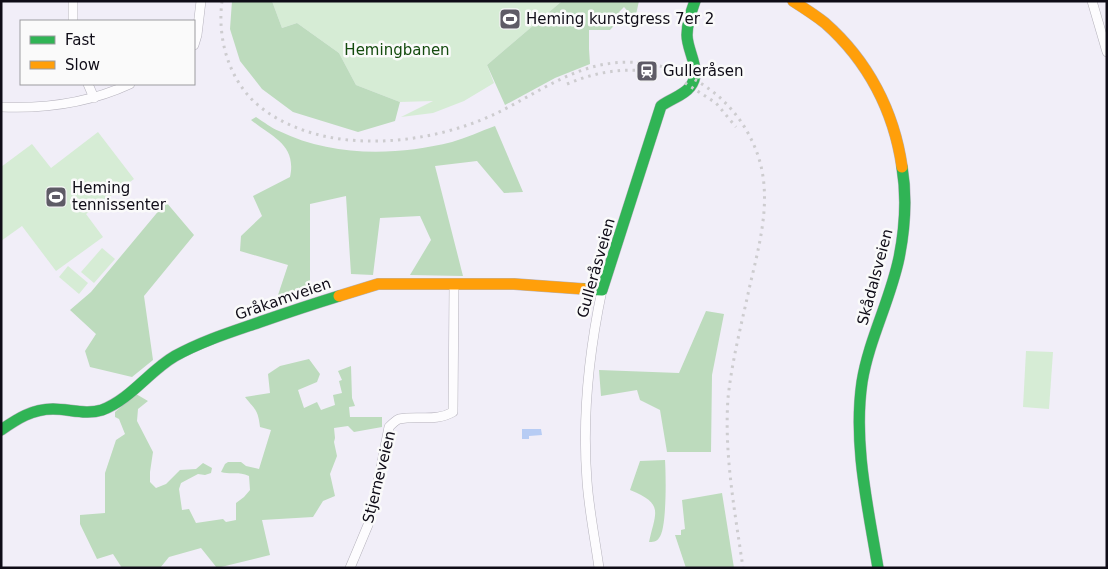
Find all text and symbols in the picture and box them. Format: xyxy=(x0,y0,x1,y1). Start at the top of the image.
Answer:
sports icon: Heming kunstgress 7er 2 xyxy=(498,7,522,31)
place label: Heming kunstgress 7er 2 xyxy=(526,10,714,28)
legend xyxy=(20,20,195,85)
text: Fast xyxy=(65,31,95,49)
park label: Hemingbanen xyxy=(344,41,450,59)
text: Slow xyxy=(65,56,100,74)
station icon: Gulleråsen xyxy=(635,59,659,83)
place label: Gulleråsen xyxy=(663,62,744,80)
place label: Heming tennissenter xyxy=(72,179,167,214)
sports icon: Heming tennissenter xyxy=(44,185,68,209)
street label: Gulleråsveien xyxy=(573,216,619,320)
street label: Skådalsveien xyxy=(854,227,896,327)
street label: Gråkamveien xyxy=(233,274,333,324)
street label: Stjerneveien xyxy=(359,429,399,525)

